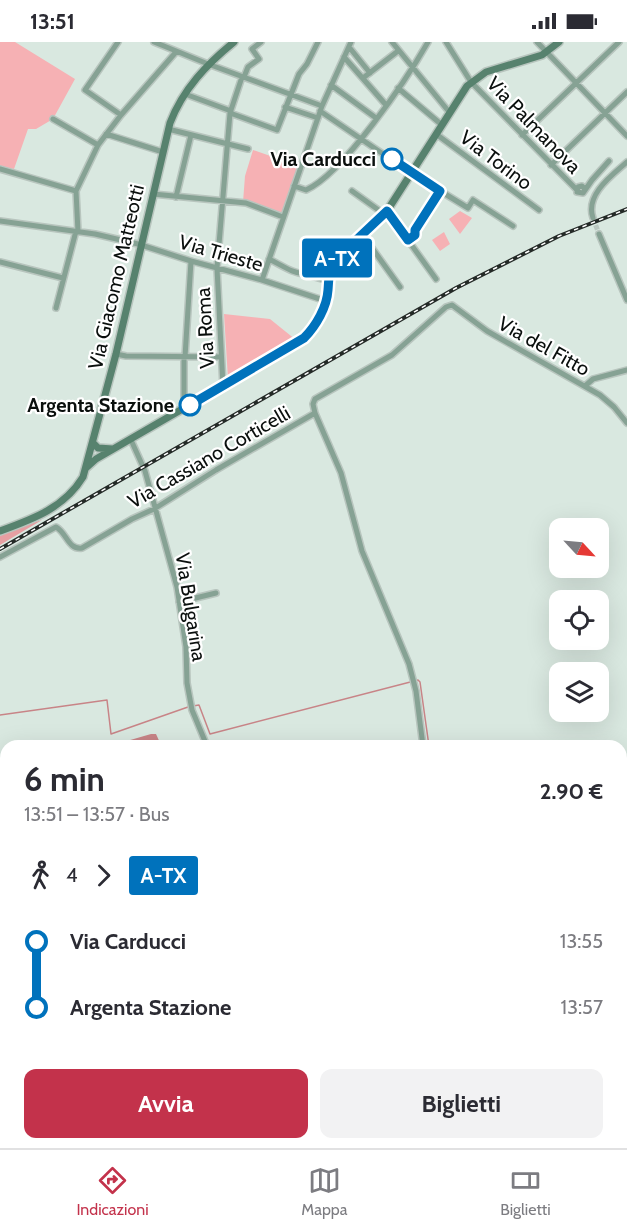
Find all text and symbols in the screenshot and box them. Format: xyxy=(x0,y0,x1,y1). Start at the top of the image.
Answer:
text: 13:51 xyxy=(30,8,75,35)
street label: Via Palmanova xyxy=(482,72,586,179)
street label: Via Torino xyxy=(455,125,537,195)
place label: Via Carducci xyxy=(271,147,376,171)
marker: Via Carducci xyxy=(381,148,403,170)
street label: Via Giacomo Matteotti xyxy=(83,182,149,372)
street label: Via Trieste xyxy=(176,230,266,276)
line badge: A-TX xyxy=(295,238,379,278)
text: A-TX xyxy=(314,246,360,271)
street label: Via Roma xyxy=(191,286,219,369)
street label: Via del Fitto xyxy=(494,311,594,381)
place label: Argenta Stazione xyxy=(27,393,174,417)
marker: Argenta Stazione xyxy=(179,394,201,416)
street label: Via Cassiano Corticelli xyxy=(123,401,295,513)
north arrow xyxy=(549,518,609,578)
map controls xyxy=(549,518,609,722)
street label: Via Bulgarina xyxy=(171,551,211,663)
button: locate xyxy=(549,590,609,650)
button: layers xyxy=(549,662,609,722)
text: 6 min xyxy=(24,759,105,799)
text: 2.90 € xyxy=(540,778,603,805)
text: 13:51 – 13:57 · Bus xyxy=(24,802,169,826)
icon: walk xyxy=(24,859,57,892)
icon: forward xyxy=(87,859,120,892)
text: 4 xyxy=(66,863,78,887)
text: A-TX xyxy=(141,863,186,888)
text: Via Carducci xyxy=(70,928,186,955)
text: 13:55 xyxy=(560,929,603,953)
text: Argenta Stazione xyxy=(70,994,231,1021)
text: 13:57 xyxy=(561,995,603,1019)
button: Avvia xyxy=(24,1069,308,1138)
button: Biglietti xyxy=(320,1069,603,1138)
tab: Indicazioni xyxy=(76,1164,149,1219)
tab: Mappa xyxy=(301,1164,347,1219)
tab: Biglietti xyxy=(500,1164,551,1219)

